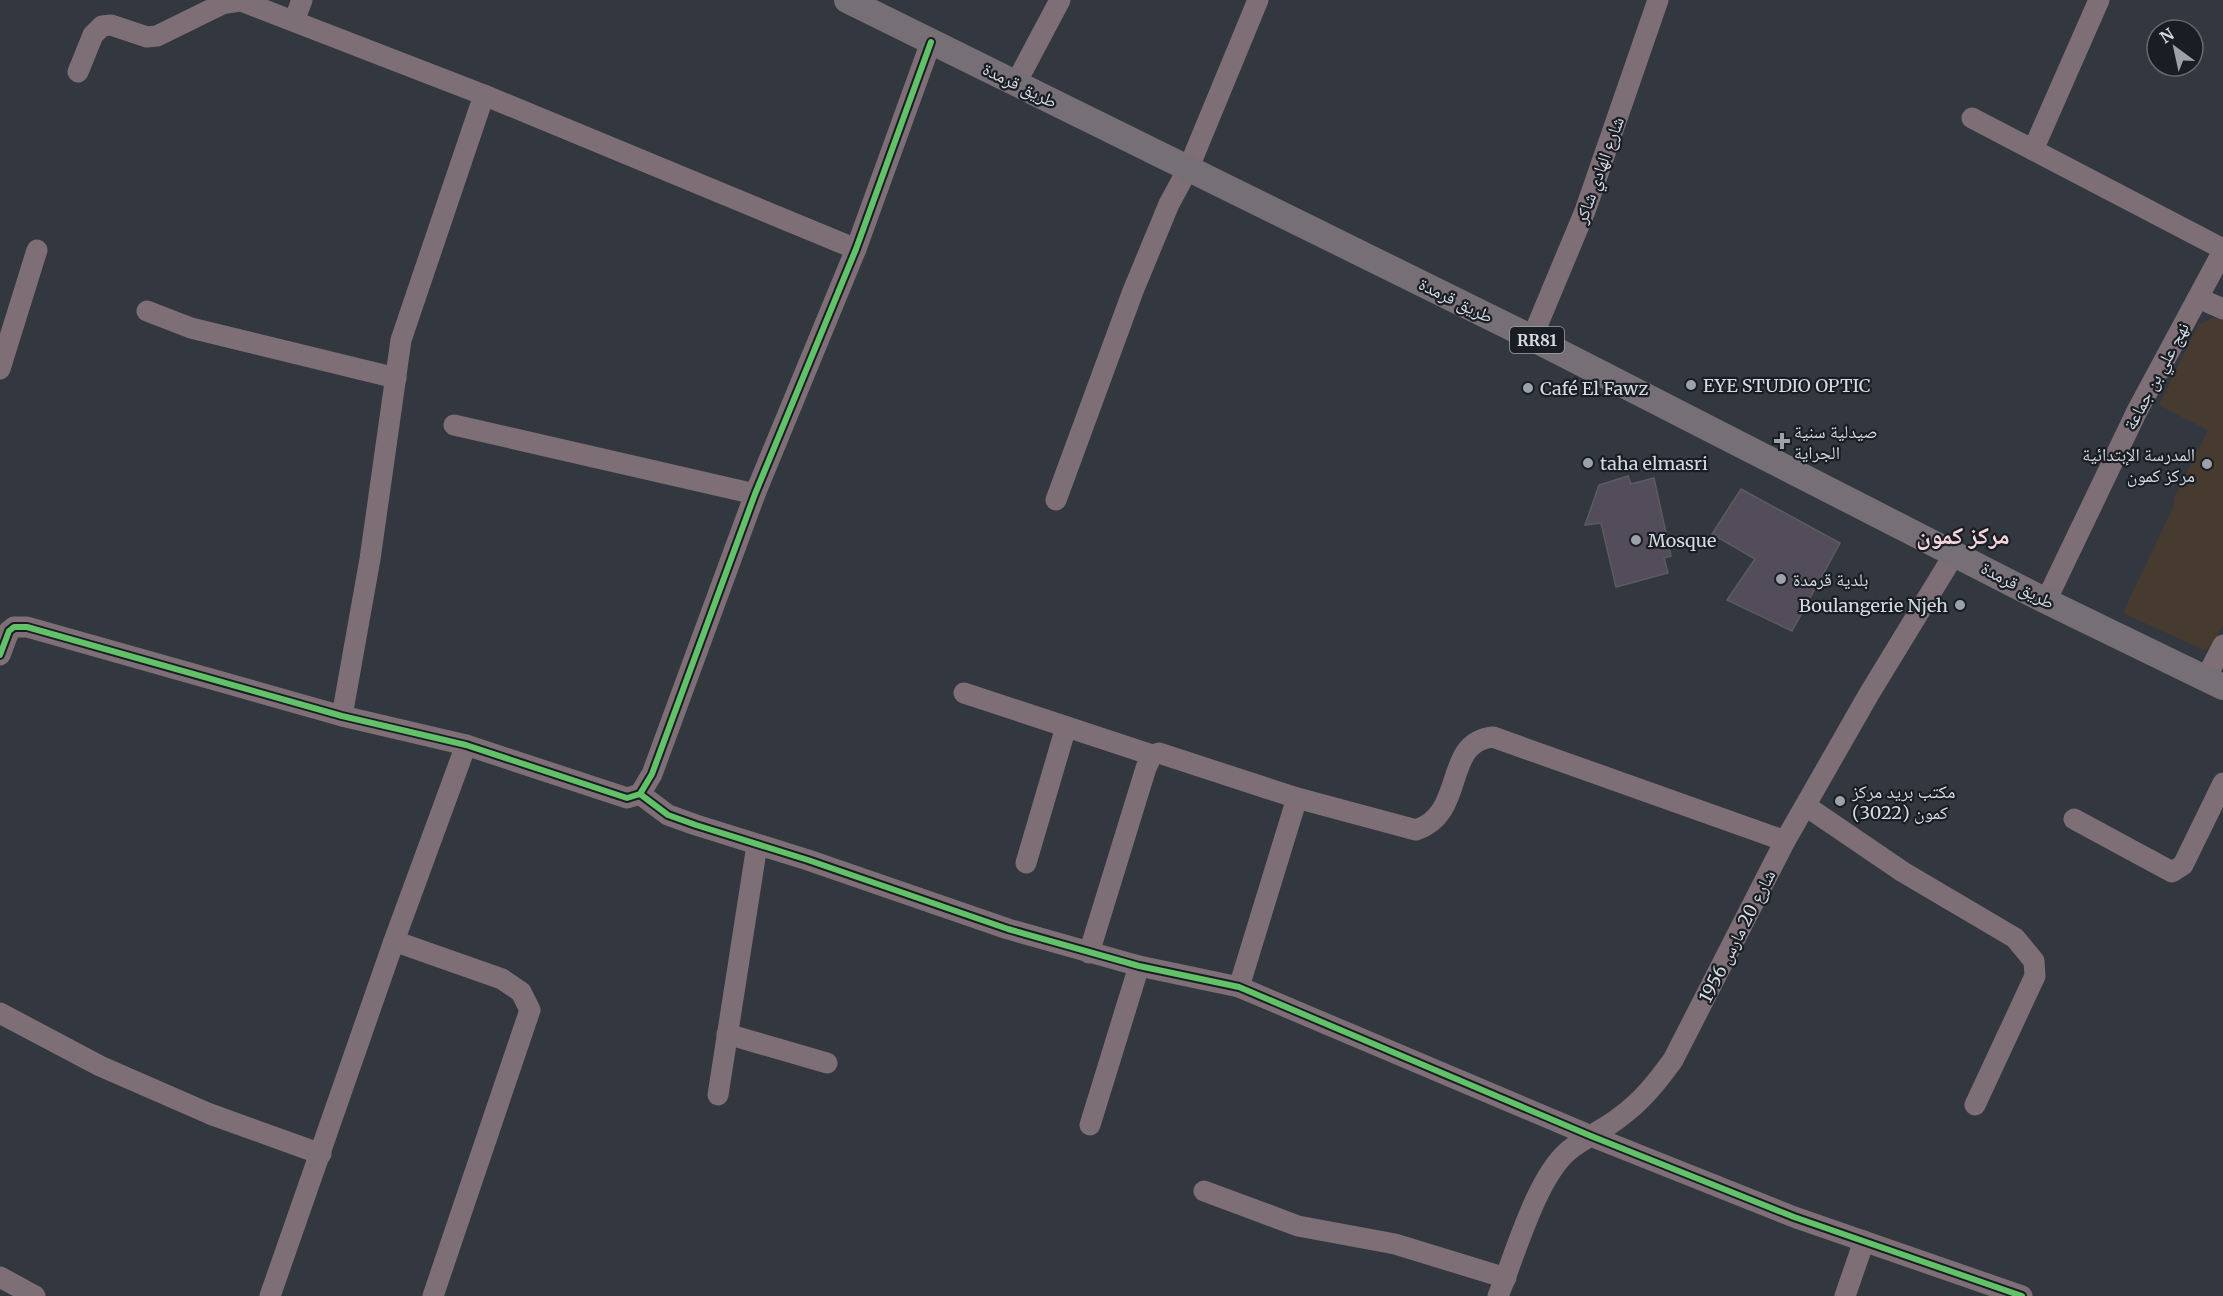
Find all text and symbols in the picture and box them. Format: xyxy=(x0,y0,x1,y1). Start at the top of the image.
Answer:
north arrow xyxy=(2145,18,2205,78)
text: N xyxy=(2156,23,2178,47)
street label: طريق قرمدة xyxy=(979,57,1061,113)
street label: شارع الهادي شاكر xyxy=(1569,113,1632,229)
street label: طريق قرمدة xyxy=(1415,272,1497,328)
street label: نهج علي بن جماعة xyxy=(2118,318,2197,435)
road number: RR81 xyxy=(1510,327,1564,353)
place label: EYE STUDIO OPTIC xyxy=(1703,374,1871,397)
place label: Café El Fawz xyxy=(1540,377,1648,400)
marker: EYE STUDIO OPTIC xyxy=(1684,378,1698,392)
marker: Café El Fawz xyxy=(1521,381,1535,395)
place label: صيدلية سنية الجراية xyxy=(1794,420,1878,464)
marker: صيدلية سنية الجراية xyxy=(1775,434,1789,448)
place label: المدرسة الإبتدائية مركز كمون xyxy=(2082,443,2195,487)
place label: taha elmasri xyxy=(1600,452,1708,475)
marker: taha elmasri xyxy=(1581,456,1595,470)
marker: المدرسة الإبتدائية مركز كمون xyxy=(2200,457,2214,471)
district label: مركز كمون xyxy=(1916,520,2010,551)
place label: Mosque xyxy=(1648,529,1716,552)
marker: Mosque xyxy=(1629,533,1643,547)
street label: طريق قرمدة xyxy=(1977,556,2059,614)
place label: بلدية قرمدة xyxy=(1793,568,1868,591)
marker: بلدية قرمدة xyxy=(1774,572,1788,586)
place label: Boulangerie Njeh xyxy=(1799,594,1948,617)
marker: Boulangerie Njeh xyxy=(1953,598,1967,612)
place label: مكتب بريد مركز كمون (3022) xyxy=(1851,780,1955,824)
marker: مكتب بريد مركز كمون (3022) xyxy=(1833,794,1847,808)
street label: شارع 20 مارس 1956 xyxy=(1694,866,1780,1006)

